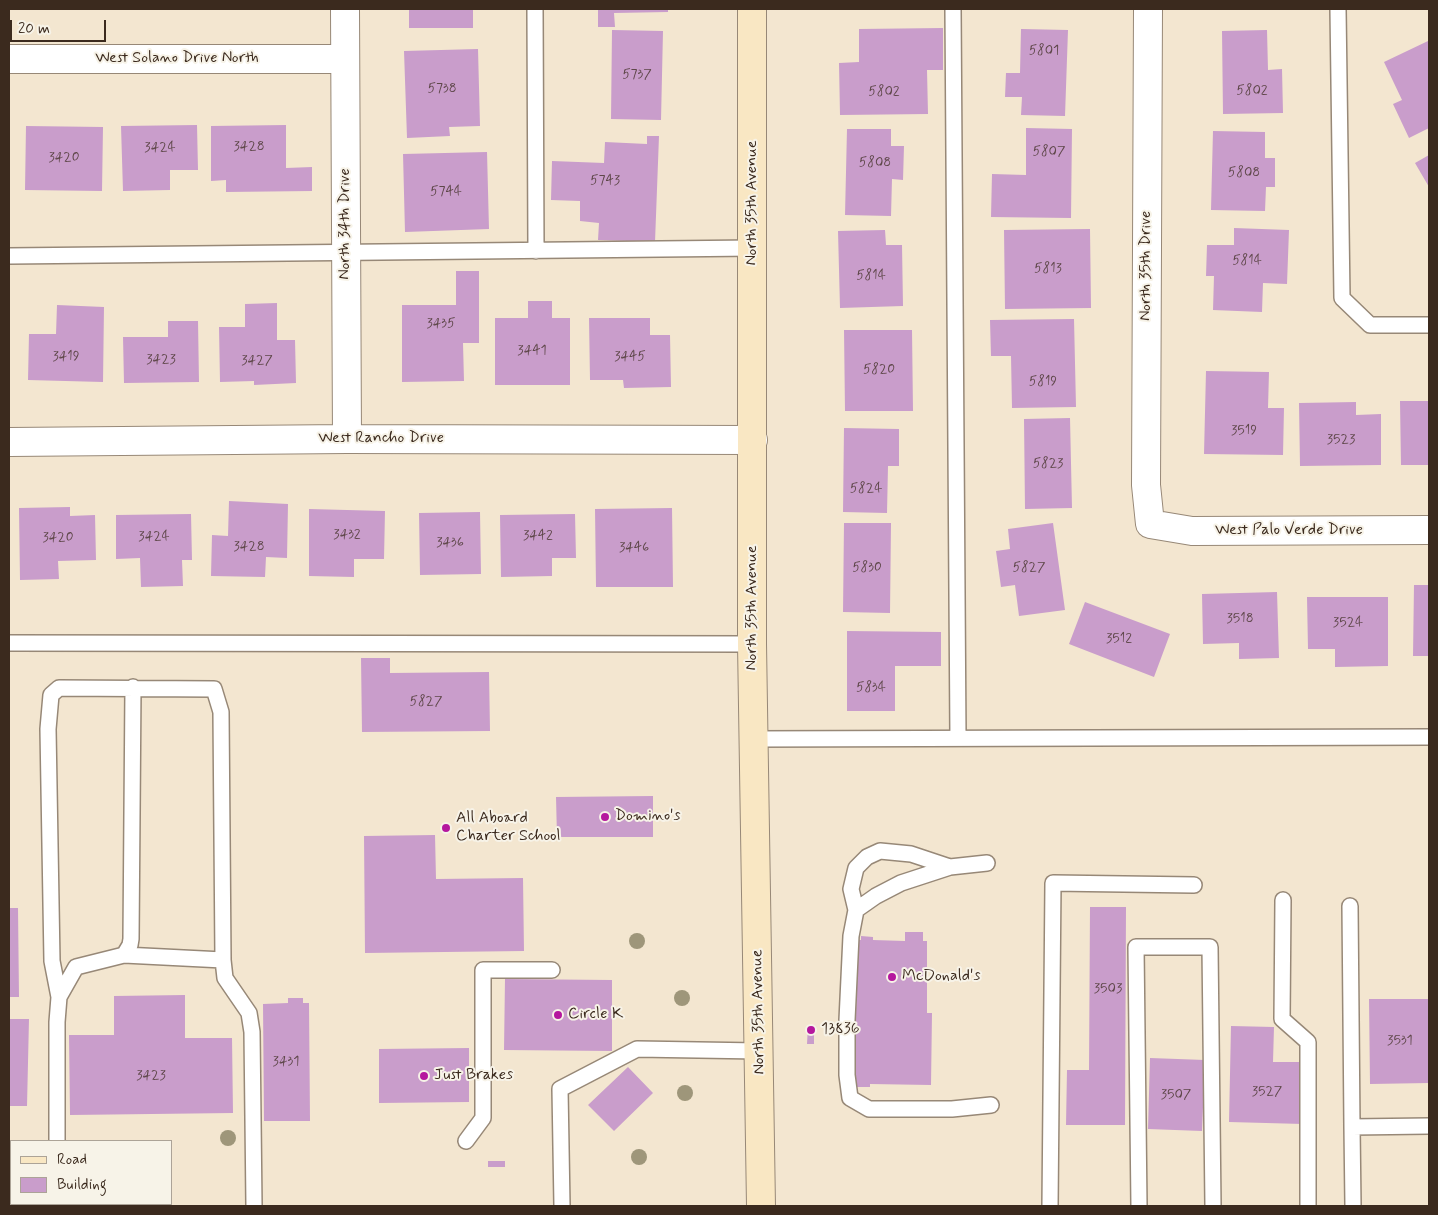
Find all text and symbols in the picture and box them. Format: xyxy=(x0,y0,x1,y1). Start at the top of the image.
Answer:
scale bar xyxy=(12,10,109,42)
text: 20 m xyxy=(18,19,50,39)
house number: 5801 xyxy=(1029,43,1059,59)
street label: West Solano Drive North xyxy=(95,49,259,69)
house number: 5737 xyxy=(622,67,652,83)
house number: 5738 xyxy=(427,81,457,97)
house number: 5802 xyxy=(1236,83,1268,99)
house number: 5802 xyxy=(868,84,900,100)
house number: 3428 xyxy=(233,139,265,155)
house number: 3424 xyxy=(144,140,176,156)
street label: North 35th Avenue xyxy=(743,140,763,266)
house number: 5807 xyxy=(1033,144,1065,160)
house number: 3420 xyxy=(49,150,79,166)
house number: 5808 xyxy=(859,155,891,171)
house number: 5808 xyxy=(1228,165,1260,181)
street label: North 34th Drive xyxy=(336,168,356,280)
house number: 5743 xyxy=(590,173,620,189)
house number: 5744 xyxy=(430,184,462,200)
street label: North 35th Drive xyxy=(1137,211,1157,321)
house number: 5814 xyxy=(1232,253,1262,269)
house number: 5813 xyxy=(1034,261,1062,277)
house number: 5814 xyxy=(856,268,886,284)
house number: 3435 xyxy=(427,316,455,332)
house number: 3441 xyxy=(517,343,547,359)
house number: 3419 xyxy=(52,349,80,365)
house number: 3445 xyxy=(614,349,646,365)
house number: 3423 xyxy=(146,352,176,368)
house number: 3427 xyxy=(241,353,273,369)
house number: 5820 xyxy=(863,362,895,378)
house number: 5819 xyxy=(1029,374,1057,390)
house number: 3519 xyxy=(1231,423,1257,439)
street label: West Rancho Drive xyxy=(318,429,444,449)
house number: 3523 xyxy=(1327,432,1355,448)
house number: 5823 xyxy=(1033,456,1063,472)
house number: 5824 xyxy=(850,481,882,497)
street label: West Palo Verde Drive xyxy=(1215,521,1363,541)
house number: 3432 xyxy=(333,527,361,543)
house number: 3442 xyxy=(523,528,553,544)
house number: 3424 xyxy=(138,529,170,545)
house number: 3420 xyxy=(43,530,73,546)
house number: 3436 xyxy=(436,535,464,551)
house number: 3428 xyxy=(233,539,265,555)
house number: 3446 xyxy=(619,540,649,556)
street label: North 35th Avenue xyxy=(743,545,763,671)
house number: 5830 xyxy=(852,560,882,576)
house number: 5827 xyxy=(1013,560,1045,576)
house number: 3518 xyxy=(1226,611,1254,627)
house number: 3524 xyxy=(1333,615,1363,631)
house number: 3512 xyxy=(1106,631,1132,647)
house number: 5834 xyxy=(856,680,886,696)
house number: 5827 xyxy=(410,694,442,710)
place label: Domino's xyxy=(615,807,681,827)
place label: All Aboard Charter School xyxy=(456,809,560,847)
marker: Domino's xyxy=(599,811,611,823)
marker: All Aboard Charter School xyxy=(440,822,452,834)
street label: North 35th Avenue xyxy=(748,949,770,1075)
place label: McDonald's xyxy=(902,967,981,987)
marker: McDonald's xyxy=(886,971,898,983)
house number: 3503 xyxy=(1094,981,1122,997)
place label: Circle K xyxy=(568,1005,623,1025)
marker: Circle K xyxy=(552,1009,564,1021)
place label: 13836 xyxy=(821,1020,860,1040)
marker: 13836 xyxy=(805,1024,817,1036)
house number: 3531 xyxy=(1387,1033,1413,1049)
house number: 3431 xyxy=(273,1054,299,1070)
place label: Just Brakes xyxy=(434,1066,513,1086)
house number: 3423 xyxy=(136,1068,166,1084)
marker: Just Brakes xyxy=(418,1070,430,1082)
house number: 3527 xyxy=(1252,1084,1282,1100)
house number: 3507 xyxy=(1161,1087,1191,1103)
legend xyxy=(10,1140,172,1205)
text: Road xyxy=(57,1150,87,1170)
text: Building xyxy=(57,1175,107,1195)

